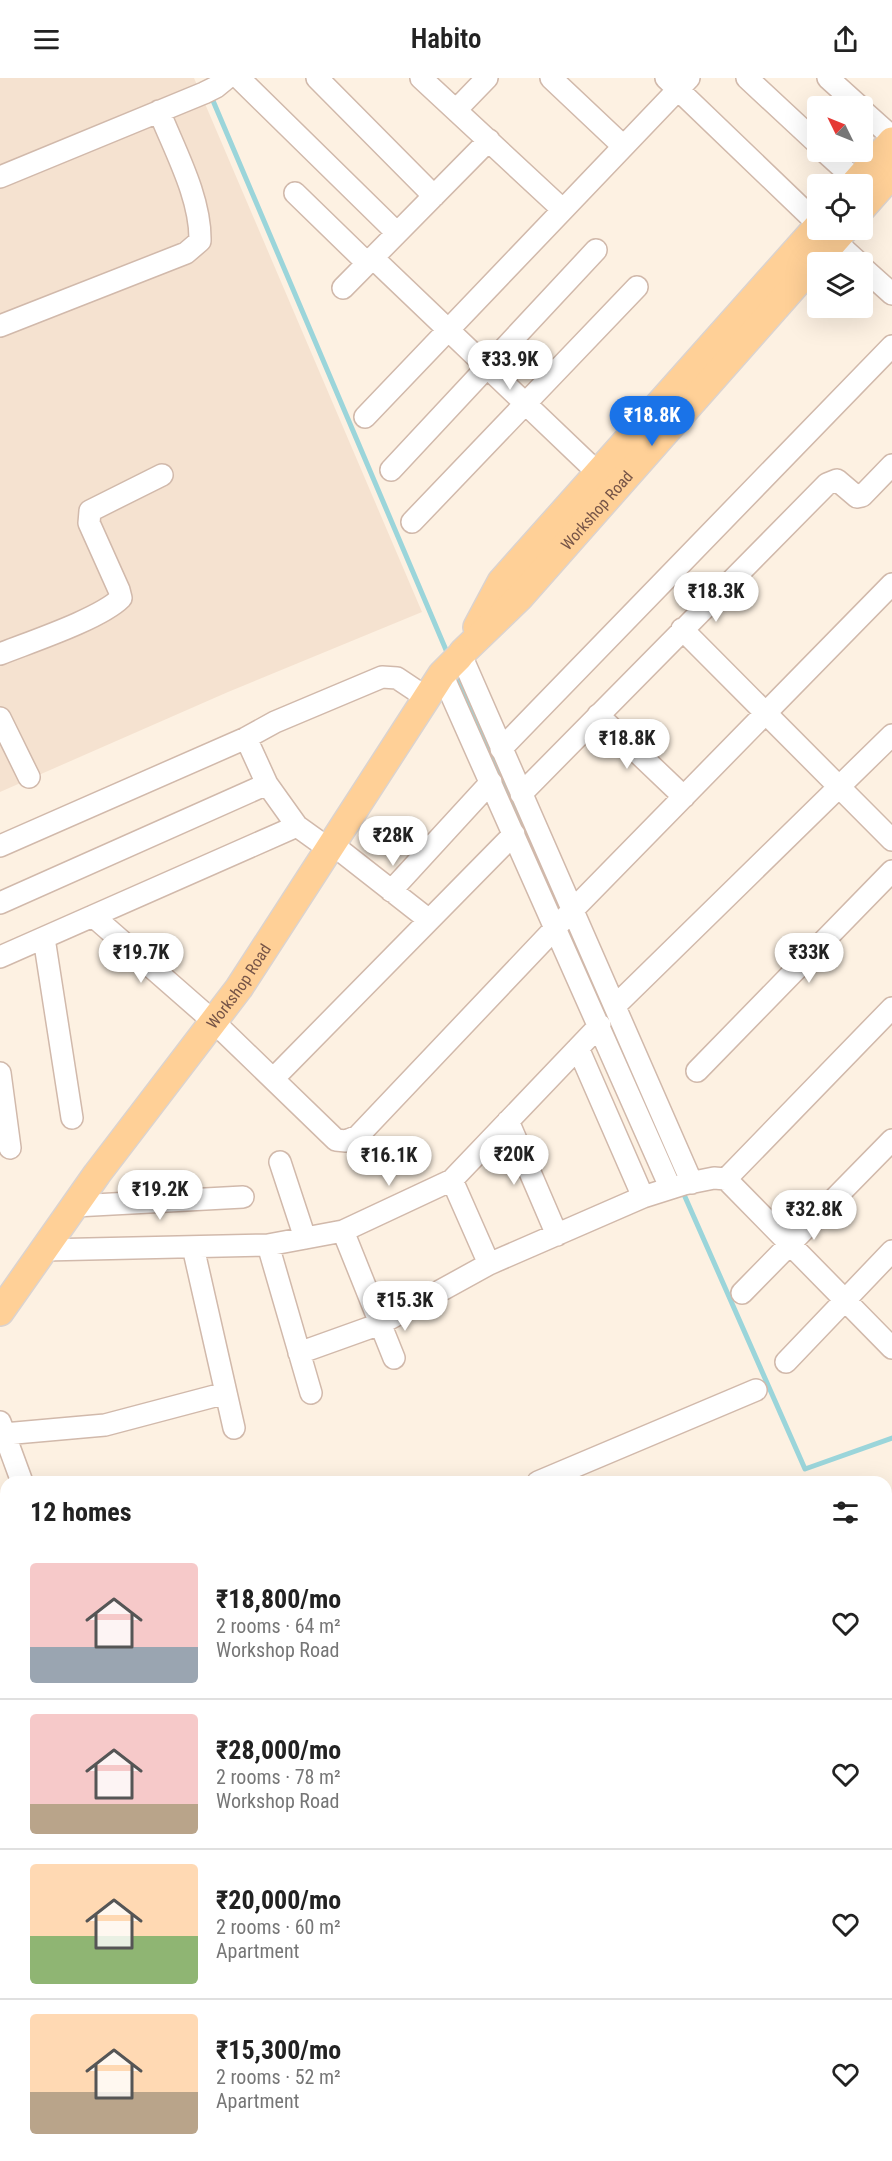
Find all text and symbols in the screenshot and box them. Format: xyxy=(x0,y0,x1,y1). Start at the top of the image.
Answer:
icon: menu xyxy=(30,23,63,56)
text: Habito xyxy=(411,23,481,55)
icon: share xyxy=(829,23,862,56)
north arrow xyxy=(807,96,873,162)
map controls xyxy=(807,96,873,318)
button: locate xyxy=(807,174,873,240)
button: layers xyxy=(807,252,873,318)
pin: ₹33.9K xyxy=(461,340,559,391)
text: ₹33.9K xyxy=(482,347,538,371)
pin: ₹18.8K xyxy=(603,396,701,447)
text: ₹18.8K xyxy=(624,403,680,427)
street label: Workshop Road xyxy=(557,467,636,553)
pin: ₹18.3K xyxy=(667,572,765,623)
text: ₹18.3K xyxy=(688,579,744,603)
pin: ₹18.8K xyxy=(578,719,676,770)
text: ₹18.8K xyxy=(599,726,655,750)
pin: ₹28K xyxy=(357,816,429,867)
text: ₹28K xyxy=(373,823,413,847)
pin: ₹19.7K xyxy=(92,933,190,984)
pin: ₹33K xyxy=(773,933,845,984)
text: ₹19.7K xyxy=(113,940,169,964)
street label: Workshop Road xyxy=(202,940,275,1032)
text: ₹33K xyxy=(789,940,829,964)
pin: ₹20K xyxy=(478,1135,550,1186)
pin: ₹16.1K xyxy=(340,1136,438,1187)
text: ₹20K xyxy=(494,1142,534,1166)
text: ₹16.1K xyxy=(361,1143,417,1167)
pin: ₹19.2K xyxy=(111,1170,209,1221)
text: ₹19.2K xyxy=(132,1177,188,1201)
pin: ₹32.8K xyxy=(765,1190,863,1241)
text: ₹32.8K xyxy=(786,1197,842,1221)
pin: ₹15.3K xyxy=(356,1281,454,1332)
text: ₹15.3K xyxy=(377,1288,433,1312)
icon: filters xyxy=(829,1496,862,1529)
text: 12 homes xyxy=(30,1497,132,1527)
text: ₹18,800/mo xyxy=(216,1584,341,1614)
icon: home xyxy=(78,1587,150,1659)
icon: heart xyxy=(829,1607,862,1640)
text: 2 rooms · 64 m² xyxy=(216,1614,341,1638)
text: Workshop Road xyxy=(216,1638,340,1662)
text: ₹28,000/mo xyxy=(216,1735,341,1765)
icon: home xyxy=(78,1738,150,1810)
icon: heart xyxy=(829,1758,862,1791)
text: 2 rooms · 78 m² xyxy=(216,1765,341,1789)
text: Workshop Road xyxy=(216,1789,340,1813)
text: ₹20,000/mo xyxy=(216,1885,341,1915)
icon: home xyxy=(78,1888,150,1960)
icon: heart xyxy=(829,1908,862,1941)
text: 2 rooms · 60 m² xyxy=(216,1915,341,1939)
text: Apartment xyxy=(216,1939,300,1963)
text: ₹15,300/mo xyxy=(216,2035,341,2065)
icon: home xyxy=(78,2038,150,2110)
icon: heart xyxy=(829,2058,862,2091)
text: 2 rooms · 52 m² xyxy=(216,2065,341,2089)
text: Apartment xyxy=(216,2089,300,2113)

